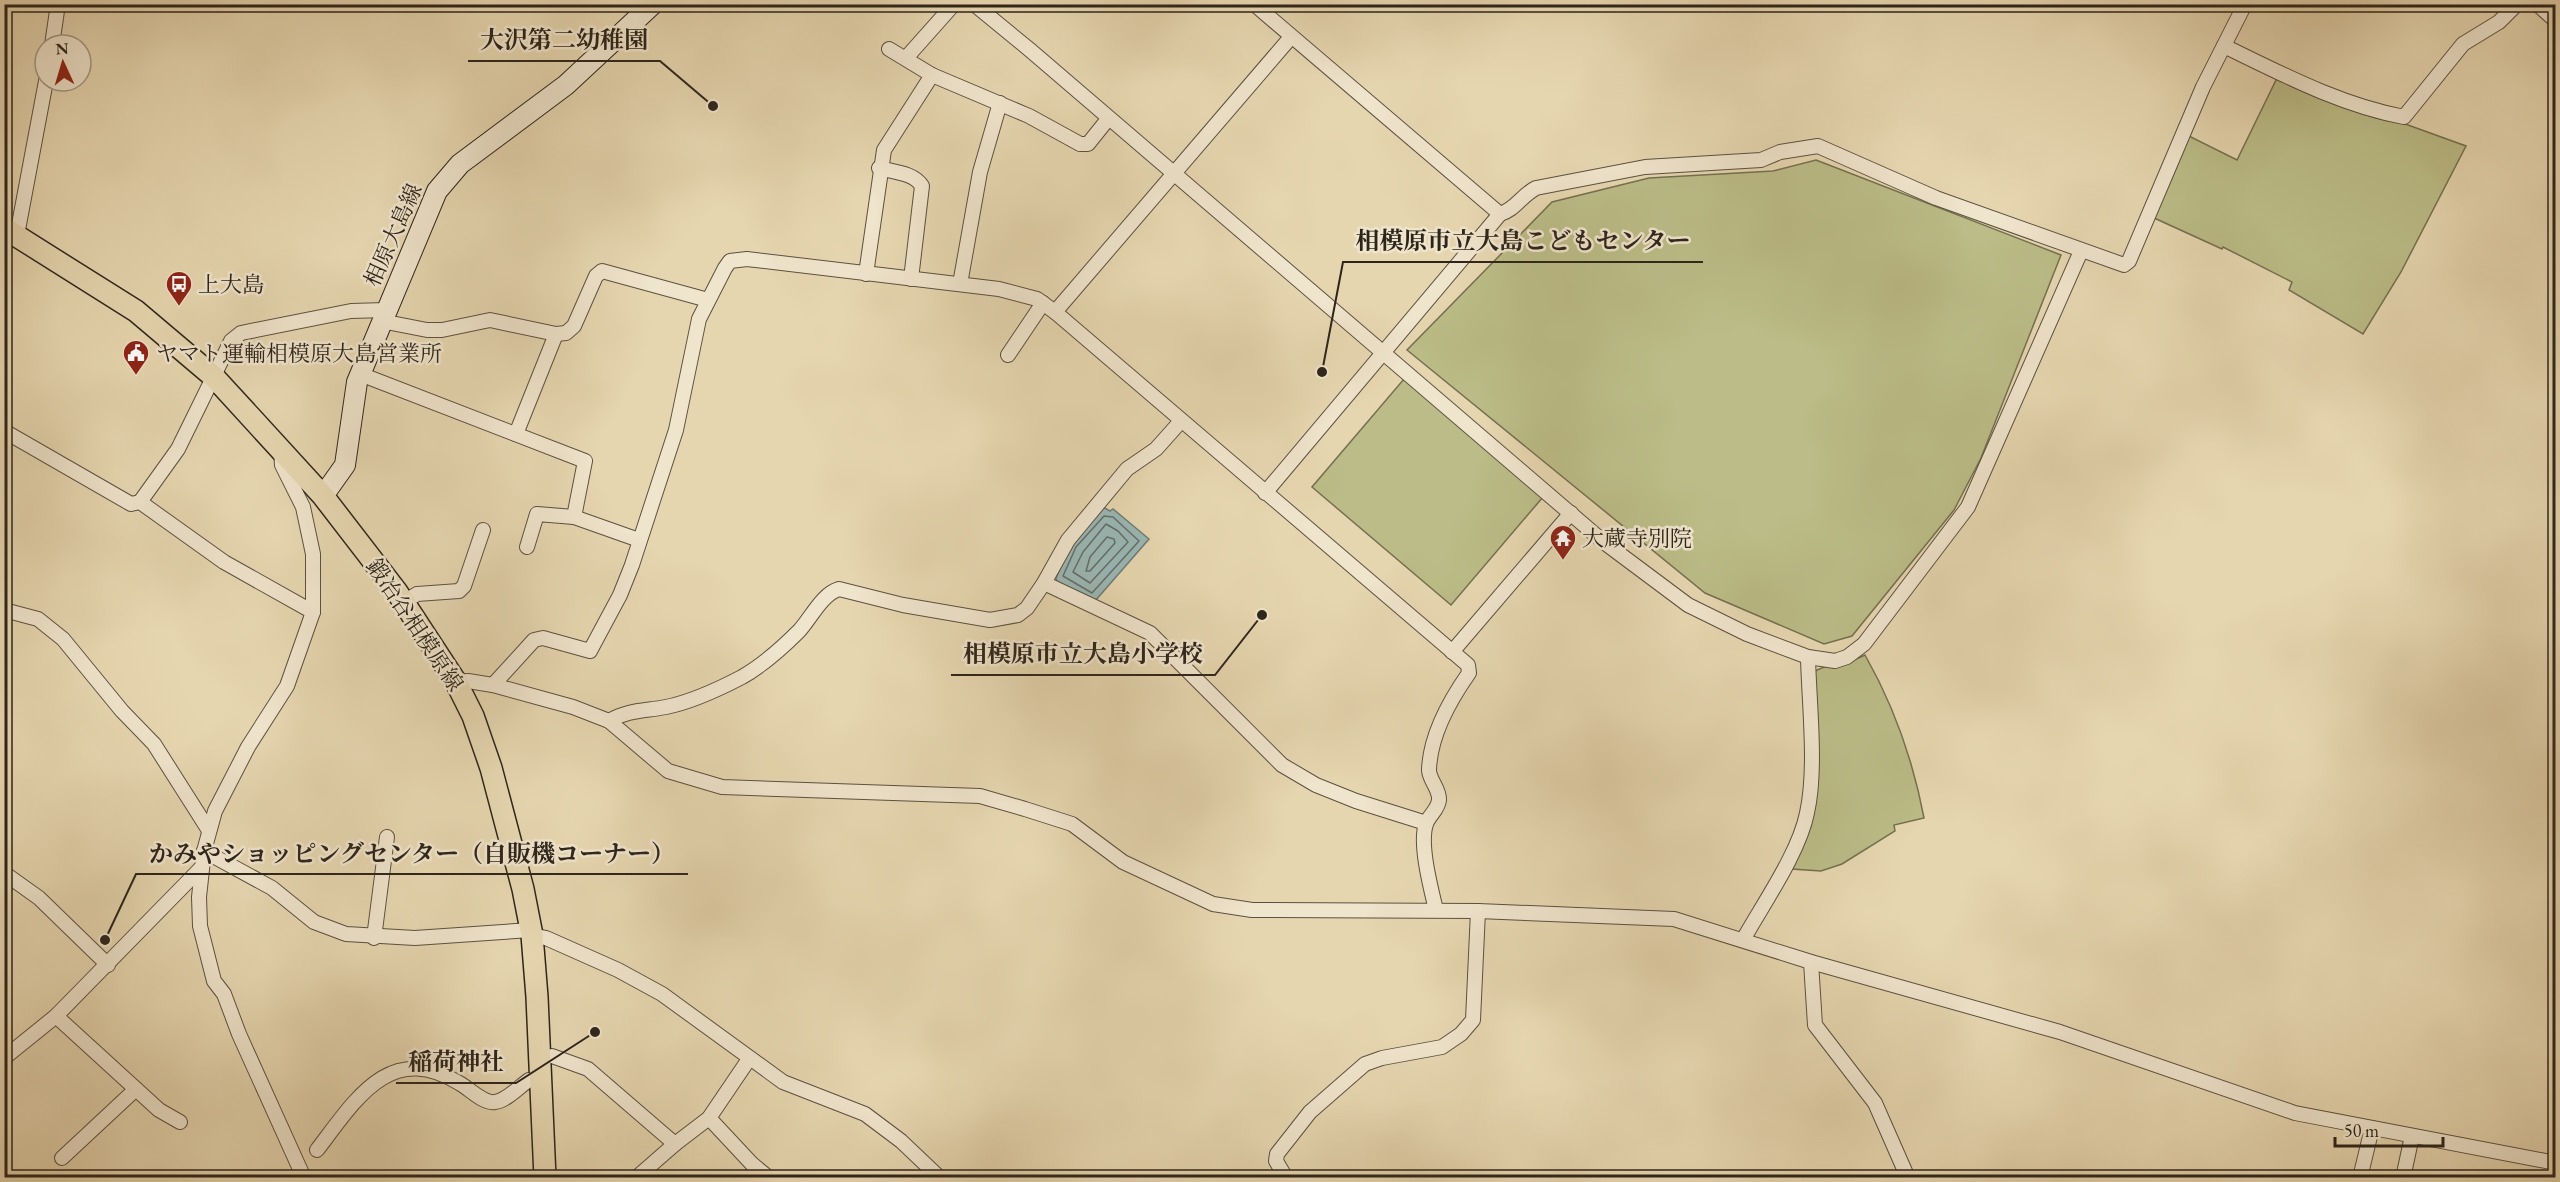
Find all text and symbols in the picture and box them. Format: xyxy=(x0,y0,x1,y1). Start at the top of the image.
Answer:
callout: 大沢第二幼稚園 xyxy=(468,19,660,61)
text: 大沢第二幼稚園 xyxy=(480,24,648,55)
north arrow xyxy=(33,33,93,93)
text: N xyxy=(55,38,69,59)
street label: 相原大島線 xyxy=(357,179,429,291)
callout: 相模原市立大島こどもセンター xyxy=(1343,220,1703,262)
text: 相模原市立大島こどもセンター xyxy=(1355,225,1691,256)
bus stop icon: 上大島 xyxy=(164,269,194,307)
place label: 上大島 xyxy=(198,270,264,299)
public building icon: ヤマト運輸相模原大島営業所 xyxy=(121,338,151,376)
place label: ヤマト運輸相模原大島営業所 xyxy=(156,339,442,368)
temple icon: 大蔵寺別院 xyxy=(1548,523,1578,561)
place label: 大蔵寺別院 xyxy=(1582,524,1692,553)
street label: 鍛冶谷相模原線 xyxy=(360,553,470,697)
callout: 相模原市立大島小学校 xyxy=(951,633,1215,675)
text: 相模原市立大島小学校 xyxy=(963,638,1203,669)
callout: かみやショッピングセンター（自販機コーナー） xyxy=(136,832,688,874)
text: かみやショッピングセンター（自販機コーナー） xyxy=(149,838,675,869)
callout: 稲荷神社 xyxy=(396,1041,516,1083)
text: 稲荷神社 xyxy=(408,1046,504,1077)
scale bar xyxy=(2335,1110,2443,1148)
text: 50 m xyxy=(2344,1119,2379,1142)

